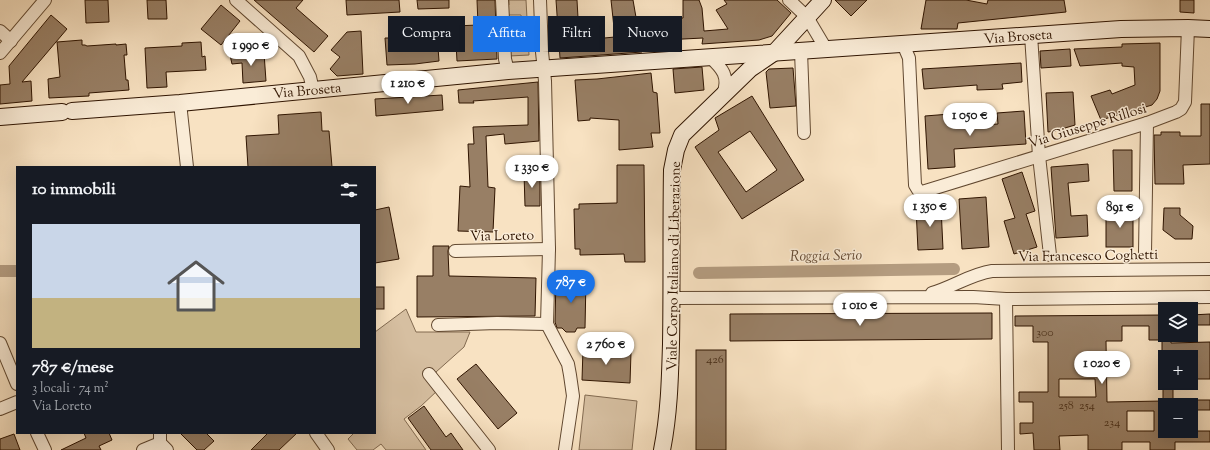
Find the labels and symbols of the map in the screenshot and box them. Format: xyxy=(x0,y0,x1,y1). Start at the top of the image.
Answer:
street label: Via Broseta xyxy=(983,26,1054,50)
pin: 1 990 € xyxy=(214,33,288,67)
pin: 1 210 € xyxy=(371,71,445,105)
street label: Via Broseta xyxy=(272,79,343,105)
street label: Via Giuseppe Rillosi xyxy=(1026,99,1149,154)
pin: 1 050 € xyxy=(933,103,1007,137)
pin: 1 330 € xyxy=(495,155,569,189)
street label: Viale Corpo Italiano di Liberazione xyxy=(663,161,687,371)
pin: 1 350 € xyxy=(893,194,967,228)
pin: 891 € xyxy=(1092,195,1148,229)
street label: Via Loreto xyxy=(470,226,535,248)
water label: Roggia Serio xyxy=(790,245,863,268)
street label: Via Francesco Coghetti xyxy=(1018,246,1158,268)
pin: 787 € xyxy=(543,270,599,304)
pin: 1 010 € xyxy=(823,293,897,327)
house number: 300 xyxy=(1036,324,1054,342)
pin: 2 760 € xyxy=(569,332,643,366)
house number: 426 xyxy=(706,351,724,369)
pin: 1 020 € xyxy=(1065,351,1139,385)
house number: 258 xyxy=(1058,397,1074,415)
house number: 254 xyxy=(1079,397,1095,415)
house number: 234 xyxy=(1104,414,1120,432)

